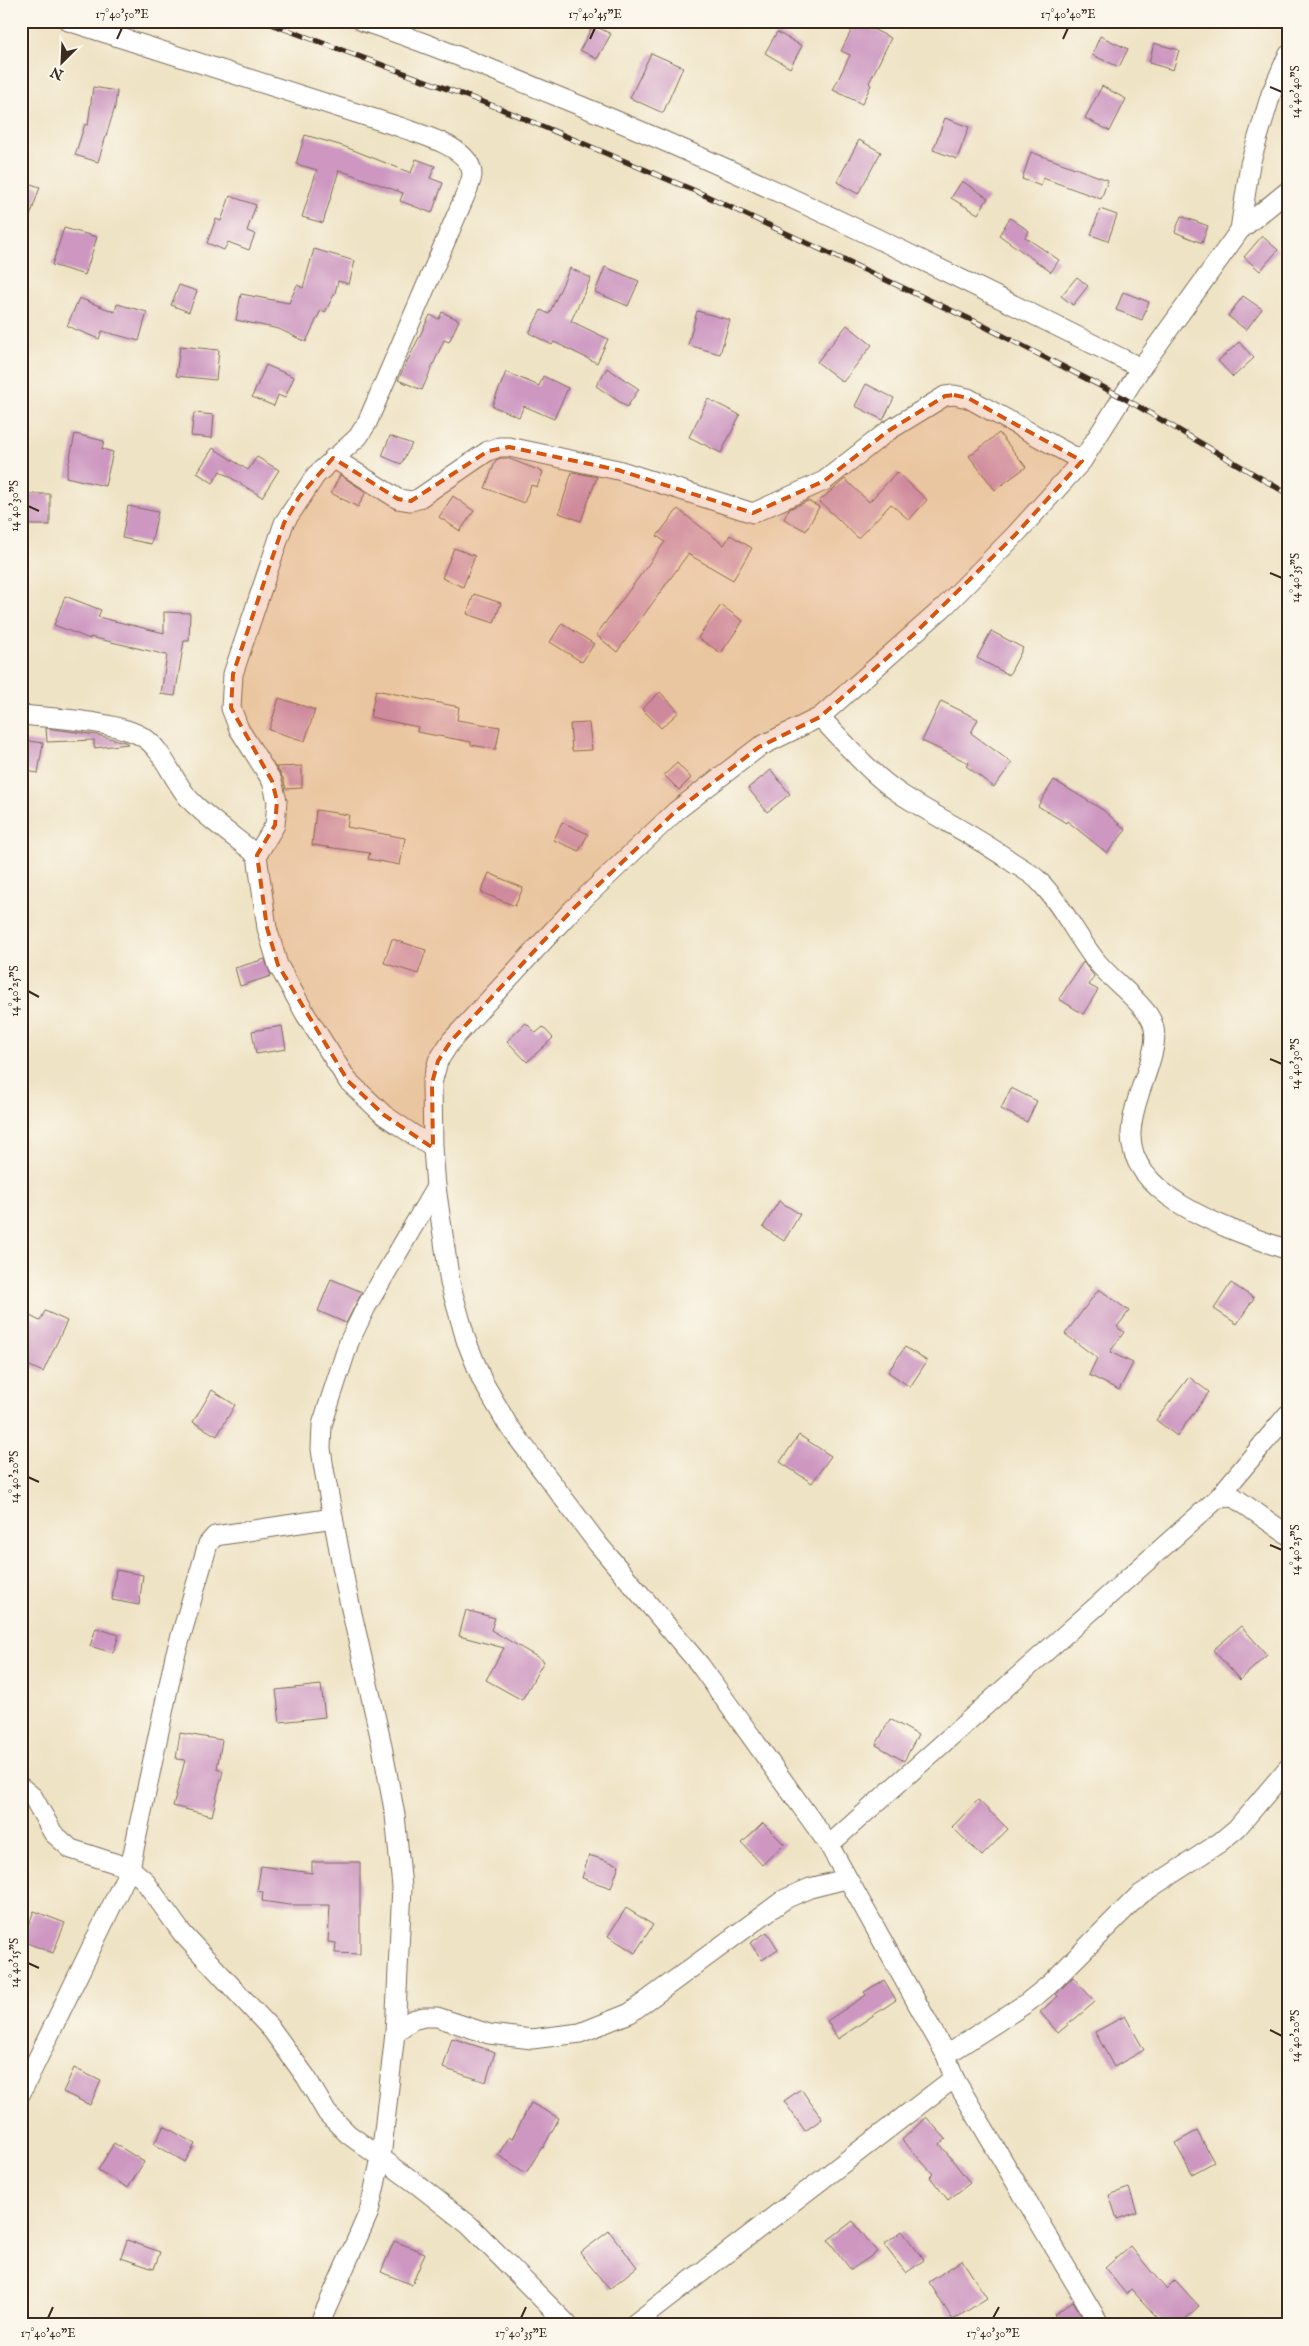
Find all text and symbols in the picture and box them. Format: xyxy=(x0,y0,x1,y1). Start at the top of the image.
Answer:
text: 17°40'50"E xyxy=(95,7,149,22)
text: 17°40'45"E xyxy=(568,7,622,22)
text: 17°40'40"E xyxy=(1040,7,1096,22)
north arrow xyxy=(38,38,88,88)
text: N xyxy=(48,62,67,84)
text: 14°40'40"S xyxy=(1288,65,1303,119)
text: 14°40'30"S xyxy=(7,480,22,532)
text: 14°40'35"S xyxy=(1288,553,1303,603)
text: 14°40'25"S xyxy=(7,965,22,1017)
text: 14°40'30"S xyxy=(1288,1038,1303,1090)
text: 14°40'20"S xyxy=(7,1451,22,1503)
text: 14°40'25"S xyxy=(1288,1524,1303,1576)
text: 14°40'15"S xyxy=(7,1938,22,1988)
text: 14°40'20"S xyxy=(1288,2010,1303,2062)
text: 17°40'40"E xyxy=(20,2326,76,2341)
text: 17°40'35"E xyxy=(495,2326,547,2341)
text: 17°40'30"E xyxy=(966,2326,1020,2341)

